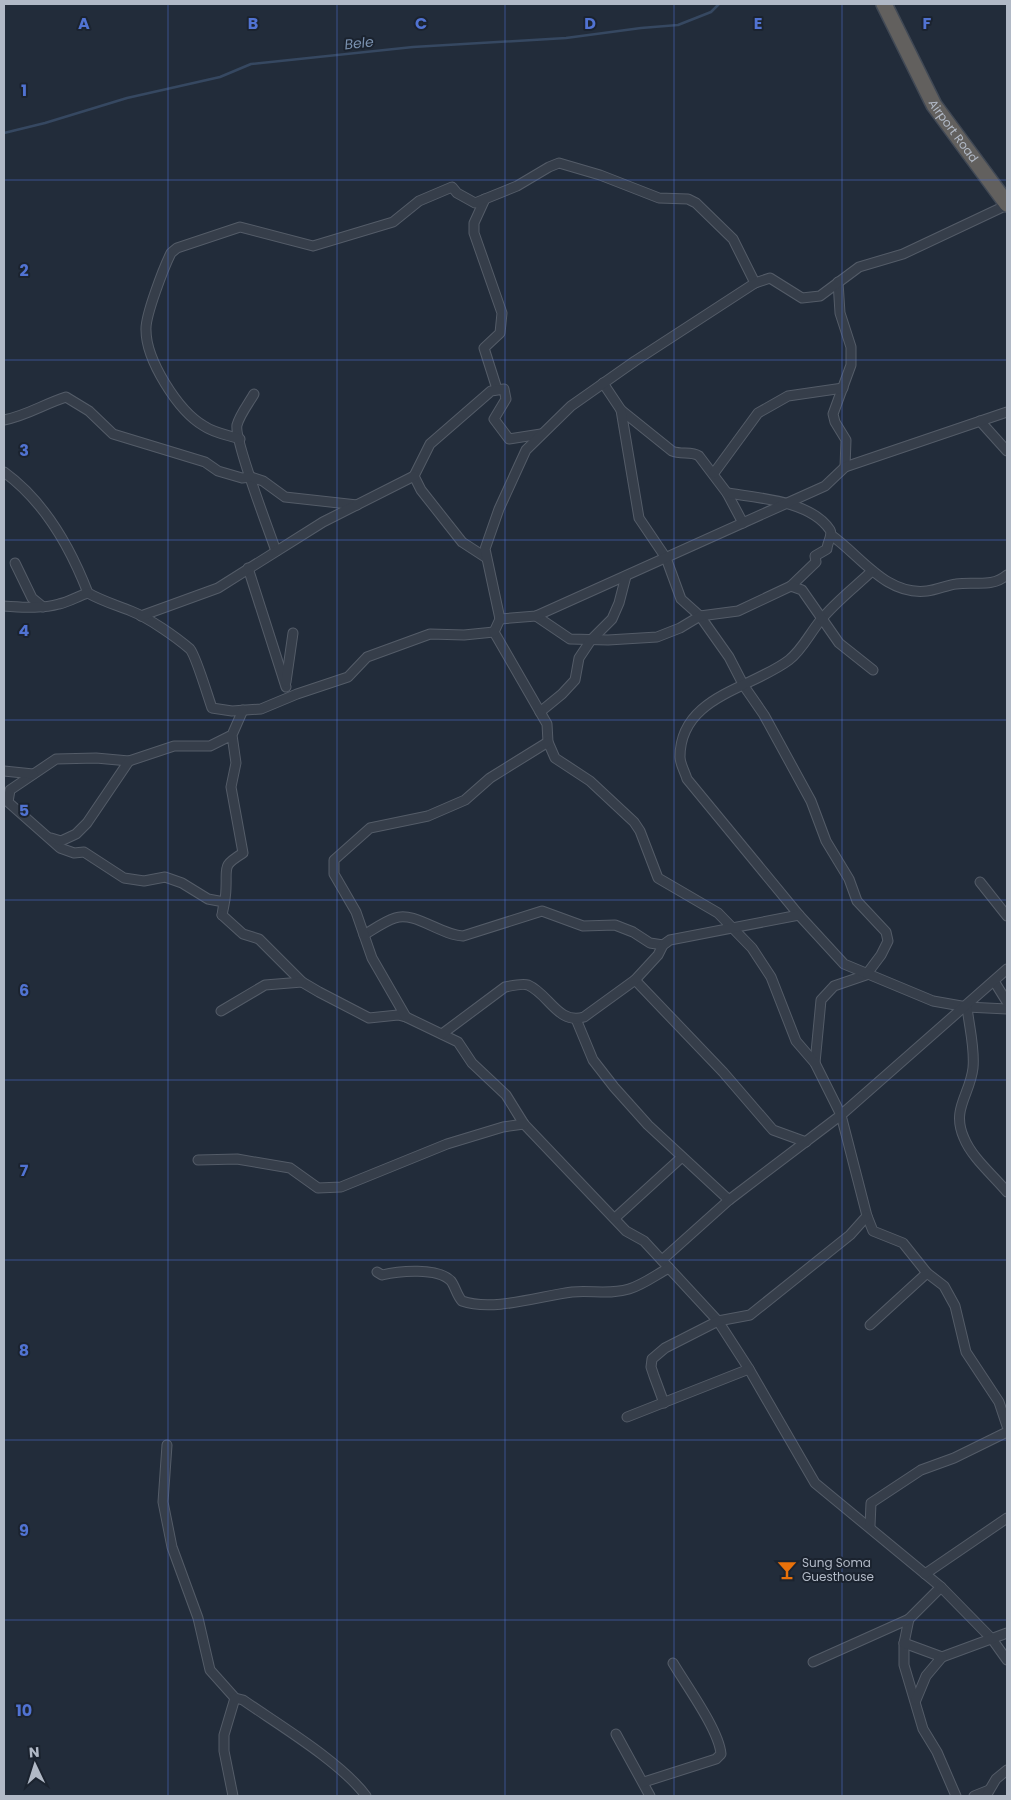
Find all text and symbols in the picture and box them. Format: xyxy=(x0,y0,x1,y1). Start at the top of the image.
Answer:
text: A xyxy=(78,12,90,35)
text: B xyxy=(248,12,258,35)
text: C xyxy=(415,12,427,35)
text: D xyxy=(584,12,596,35)
text: E xyxy=(754,12,762,35)
text: F xyxy=(923,12,932,35)
water label: Bele xyxy=(343,31,375,54)
text: 1 xyxy=(21,79,27,102)
street label: Airport Road xyxy=(925,97,983,166)
text: 2 xyxy=(19,259,29,282)
text: 3 xyxy=(19,439,29,462)
text: 4 xyxy=(19,619,30,642)
text: 5 xyxy=(19,799,29,822)
text: 6 xyxy=(19,979,29,1002)
text: 7 xyxy=(20,1159,29,1182)
text: 8 xyxy=(19,1339,29,1362)
text: 9 xyxy=(19,1519,29,1542)
place label: Sung Soma Guesthouse xyxy=(802,1554,874,1585)
bar icon: Sung Soma Guesthouse xyxy=(776,1559,798,1581)
text: 10 xyxy=(16,1699,32,1722)
north arrow xyxy=(10,1740,60,1790)
text: N xyxy=(28,1742,40,1762)

